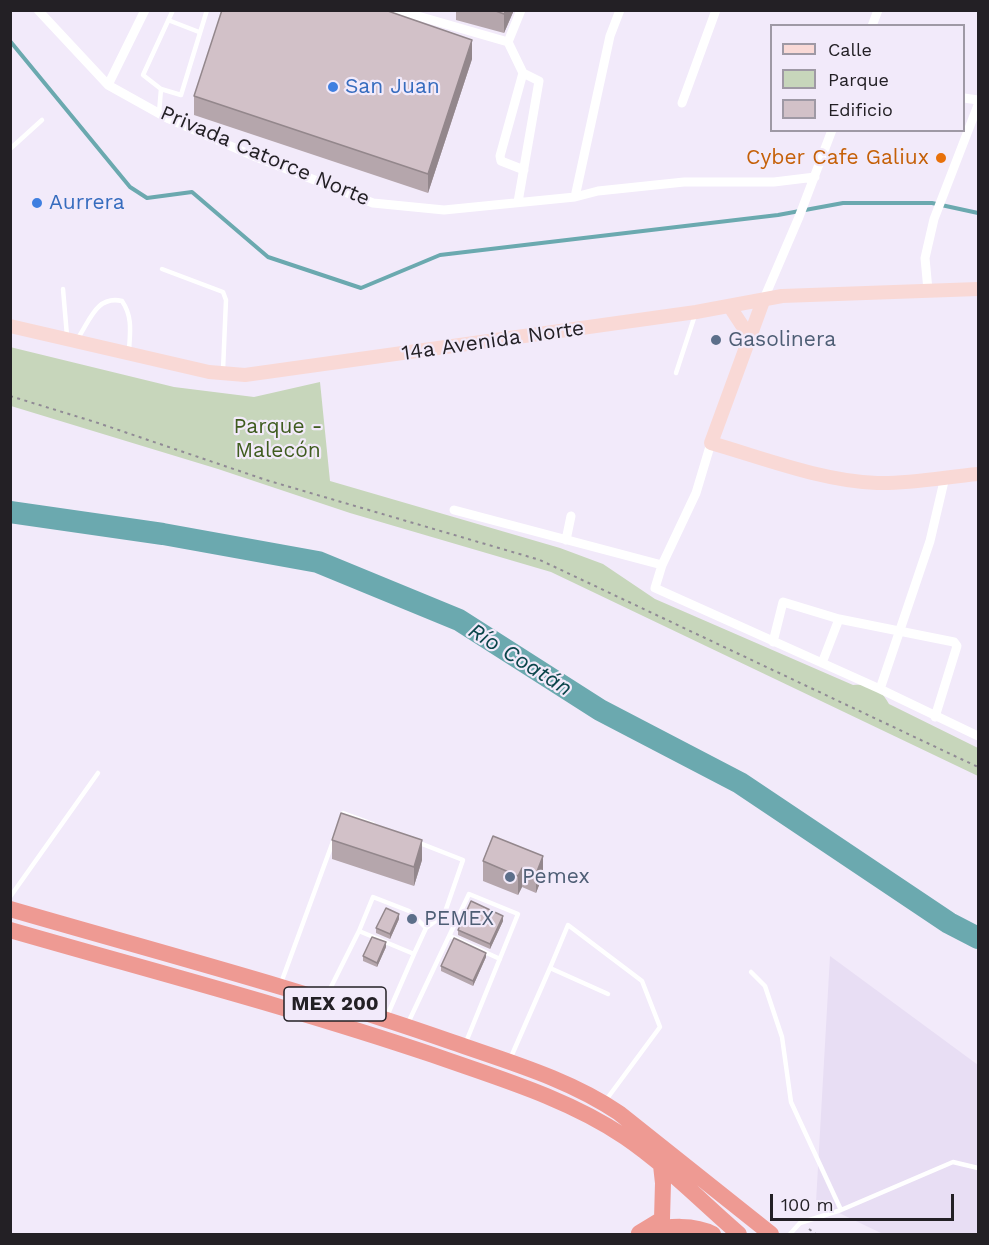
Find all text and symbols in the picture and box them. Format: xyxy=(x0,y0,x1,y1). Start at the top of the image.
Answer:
legend xyxy=(770,24,965,132)
text: Calle xyxy=(828,39,872,60)
text: Parque xyxy=(828,69,889,90)
place label: San Juan xyxy=(345,74,440,100)
marker: San Juan xyxy=(326,80,340,94)
text: Edificio xyxy=(828,99,893,120)
street label: Privada Catorce Norte xyxy=(157,100,373,212)
place label: Cyber Cafe Galiux xyxy=(746,145,929,171)
marker: Cyber Cafe Galiux xyxy=(934,151,948,165)
place label: Aurrera xyxy=(49,190,125,216)
marker: Aurrera xyxy=(30,196,44,210)
street label: 14a Avenida Norte xyxy=(400,316,586,366)
place label: Gasolinera xyxy=(728,327,836,353)
marker: Gasolinera xyxy=(709,333,723,347)
park label: Parque - Malecón xyxy=(233,414,323,464)
water label: Río Coatán xyxy=(463,618,577,702)
place label: Pemex xyxy=(522,864,590,890)
marker: Pemex xyxy=(503,870,517,884)
place label: PEMEX xyxy=(424,906,494,932)
marker: PEMEX xyxy=(405,912,419,926)
road number: MEX 200 xyxy=(284,987,386,1021)
scale bar xyxy=(773,1182,958,1220)
text: 100 m xyxy=(781,1194,834,1215)

